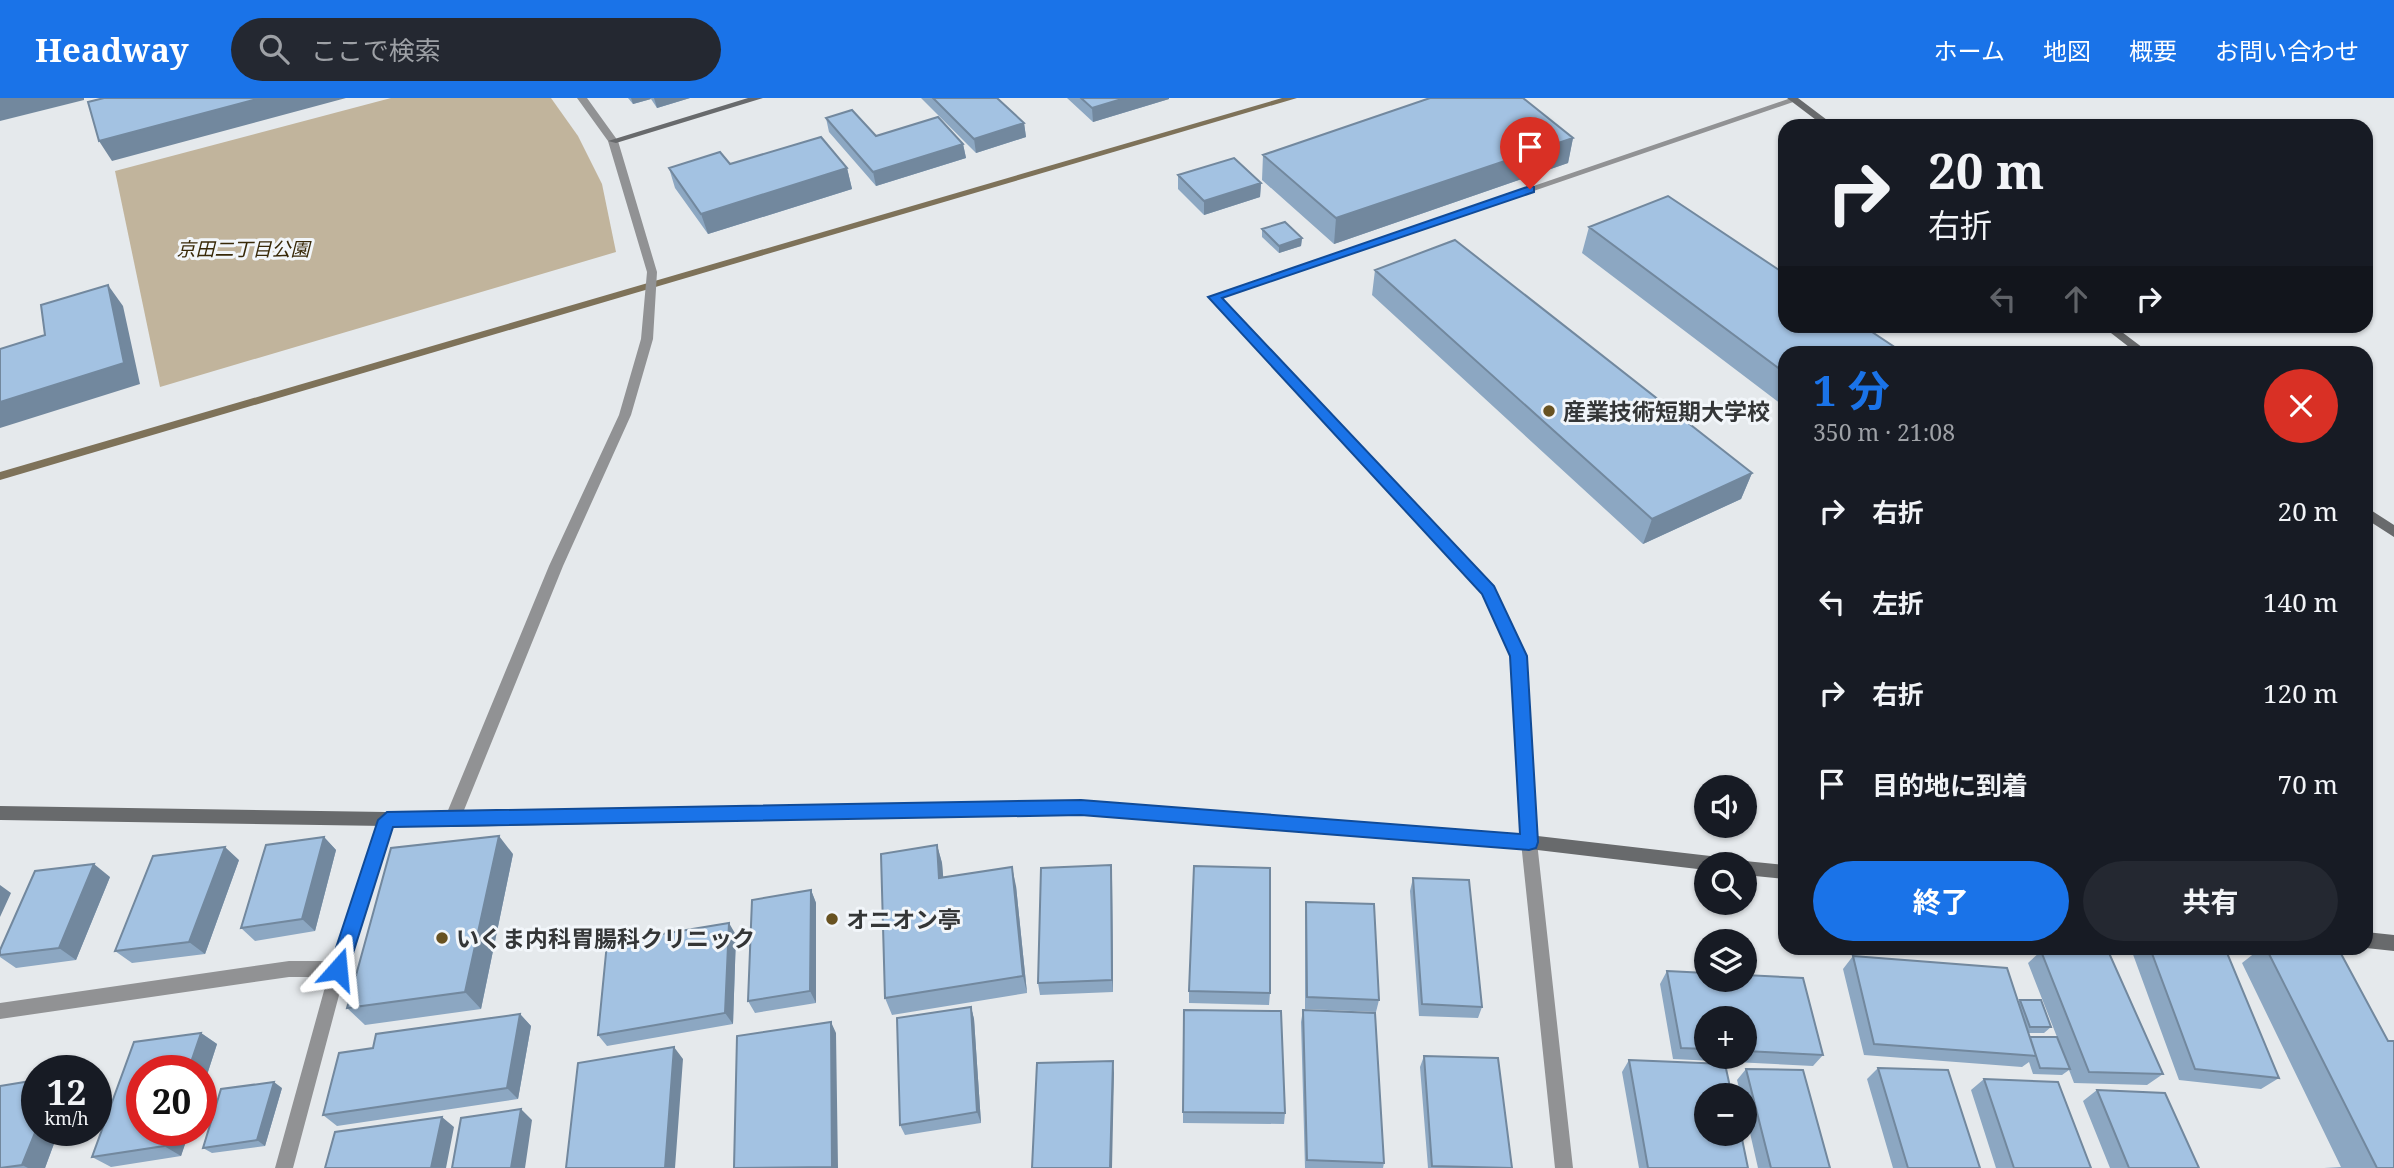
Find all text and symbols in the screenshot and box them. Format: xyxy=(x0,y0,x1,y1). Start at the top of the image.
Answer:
search box xyxy=(231,18,721,81)
text: Headway xyxy=(35,27,189,72)
icon: search xyxy=(255,30,293,68)
text: ここで検索 xyxy=(311,32,441,68)
text: ホーム xyxy=(1934,34,2005,67)
text: 地図 xyxy=(2043,34,2091,67)
text: 概要 xyxy=(2129,34,2177,67)
text: お問い合わせ xyxy=(2215,34,2359,67)
pin xyxy=(1500,117,1560,189)
icon: arrive xyxy=(1511,128,1549,166)
text: 20 m xyxy=(1928,137,2044,203)
icon: right xyxy=(1813,147,1904,238)
text: 右折 xyxy=(1928,203,1992,246)
park label: 京田二丁目公園 xyxy=(176,236,312,262)
icon: left xyxy=(1984,280,2022,318)
icon: ahead xyxy=(2057,280,2095,318)
icon: right xyxy=(2130,280,2168,318)
text: 1 分 xyxy=(1813,361,1890,418)
button: close xyxy=(2264,369,2338,443)
place label: 産業技術短期大学校 xyxy=(1563,395,1770,427)
marker: 産業技術短期大学校 xyxy=(1541,403,1557,419)
text: 350 m · 21:08 xyxy=(1813,416,1955,448)
icon: right xyxy=(1813,492,1851,530)
text: 20 m xyxy=(2278,493,2338,529)
text: 右折 xyxy=(1872,494,1924,530)
icon: left xyxy=(1813,583,1851,621)
text: 140 m xyxy=(2263,584,2338,620)
text: 左折 xyxy=(1872,585,1924,621)
icon: right xyxy=(1813,674,1851,712)
text: 120 m xyxy=(2263,675,2338,711)
text: 右折 xyxy=(1872,676,1924,712)
icon: arrive xyxy=(1813,765,1851,803)
text: 70 m xyxy=(2278,766,2338,802)
text: 目的地に到着 xyxy=(1872,767,2028,803)
map controls xyxy=(1694,775,1757,1146)
button: sound xyxy=(1694,775,1757,838)
button: search xyxy=(1694,852,1757,915)
button: 終了 xyxy=(1813,861,2069,941)
button: 共有 xyxy=(2083,861,2338,941)
place label: オニオン亭 xyxy=(846,903,961,935)
marker: オニオン亭 xyxy=(824,911,840,927)
place label: いくま内科胃腸科クリニック xyxy=(456,922,755,954)
button: layers xyxy=(1694,929,1757,992)
marker: いくま内科胃腸科クリニック xyxy=(434,930,450,946)
position arrow xyxy=(301,932,375,1006)
button: + xyxy=(1694,1006,1757,1069)
speed limit sign: 20 xyxy=(126,1055,217,1146)
text: 12 xyxy=(47,1068,86,1115)
button: − xyxy=(1694,1083,1757,1146)
text: km/h xyxy=(44,1106,89,1130)

